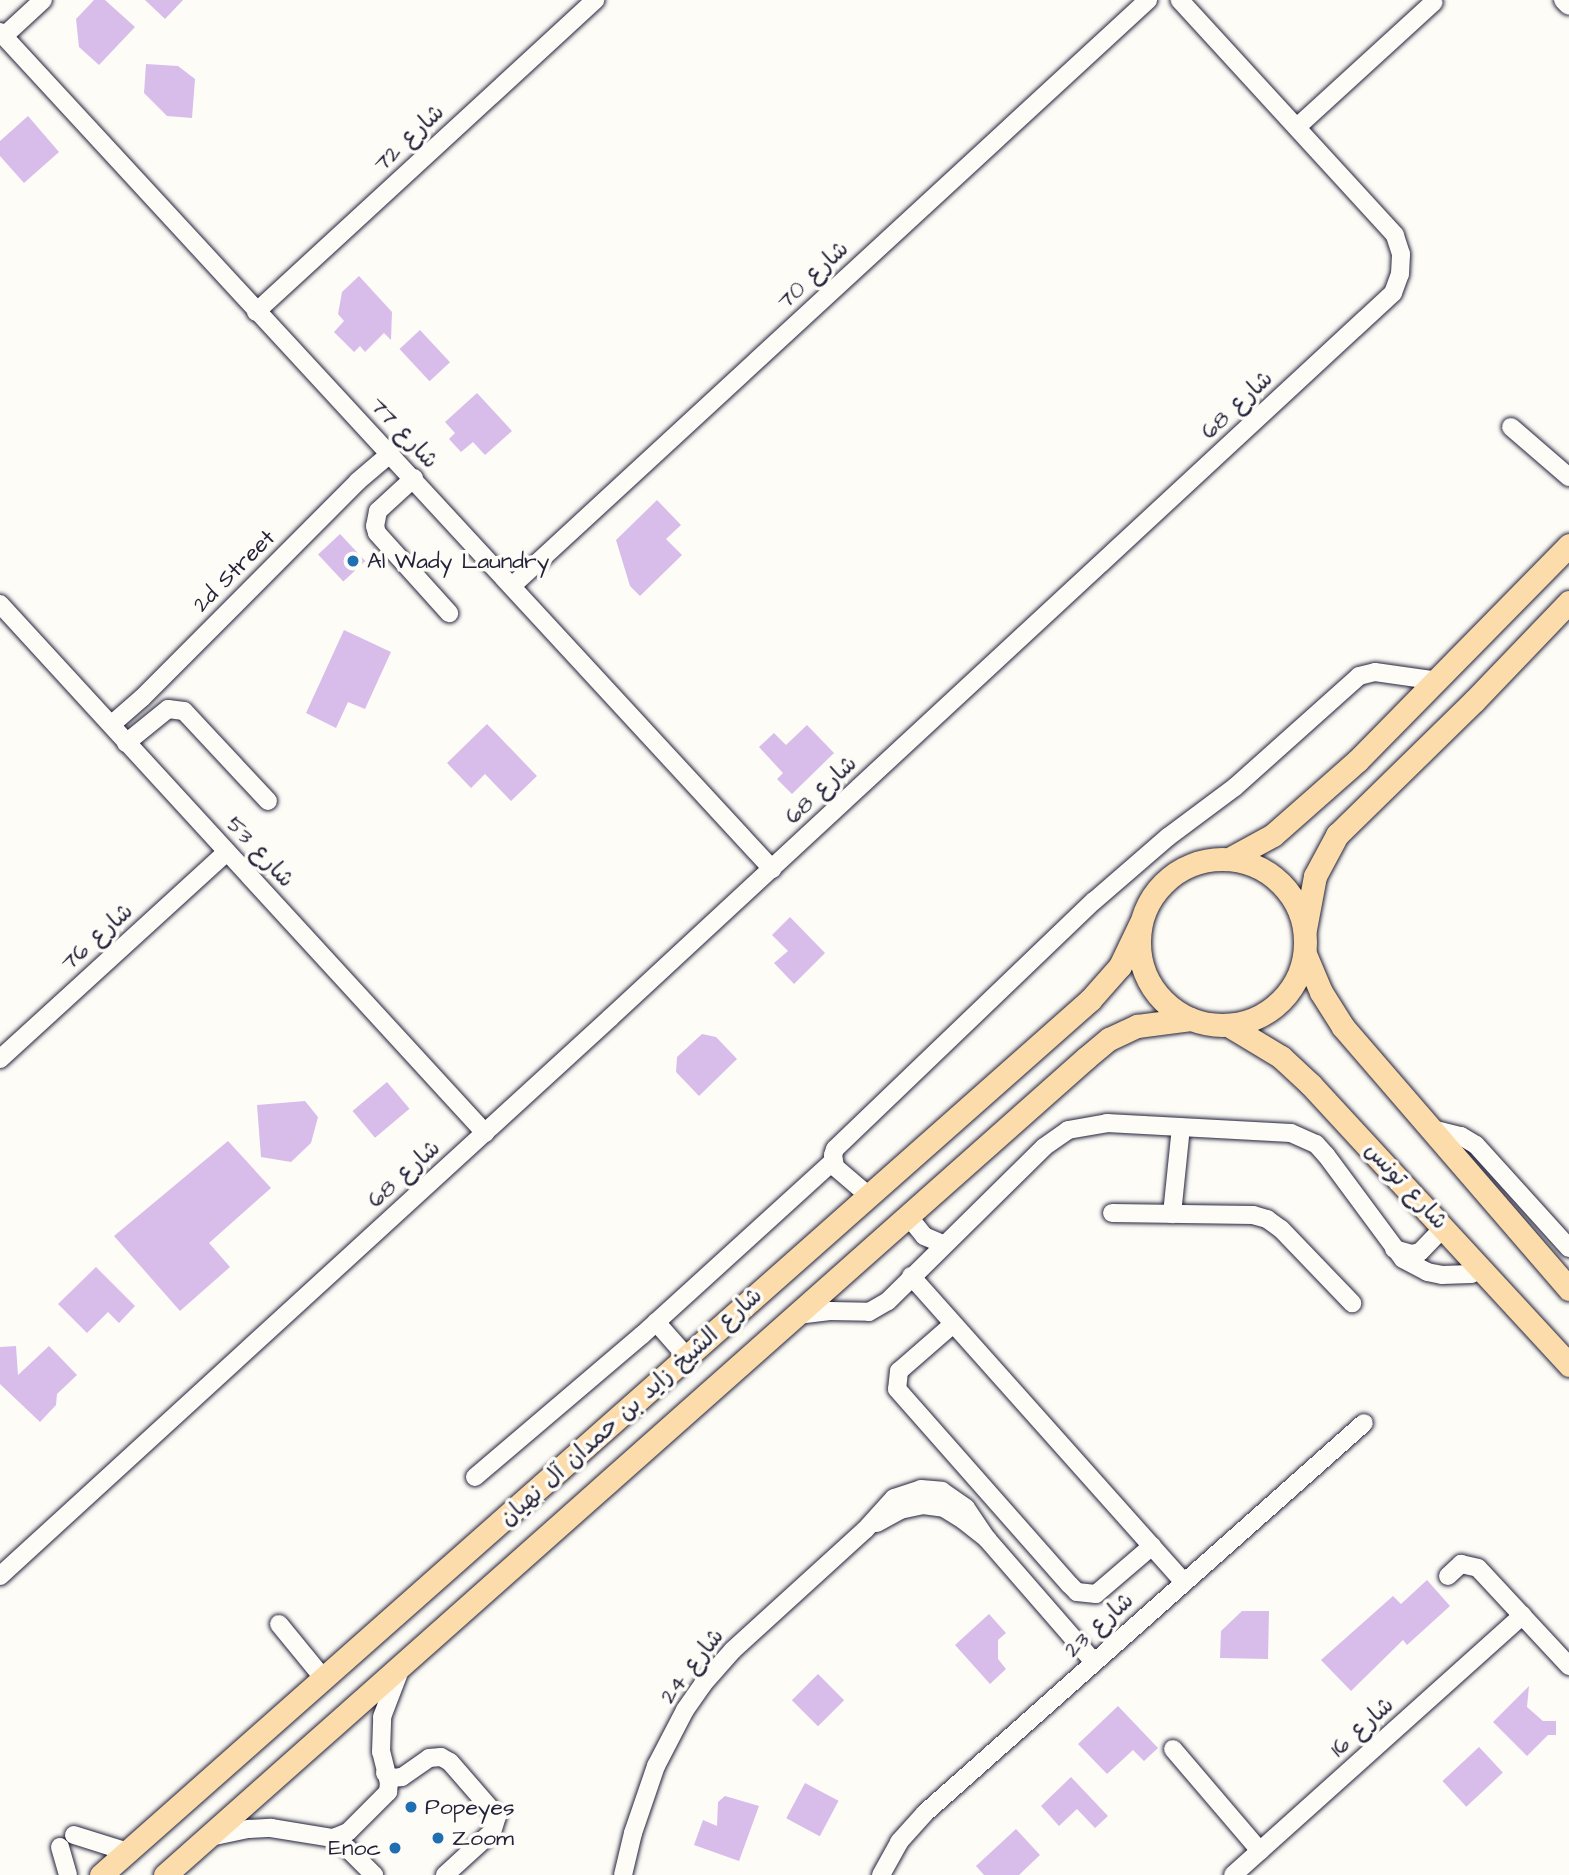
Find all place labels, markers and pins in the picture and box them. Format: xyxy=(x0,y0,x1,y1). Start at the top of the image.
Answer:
place label: Al Wady Laundry xyxy=(367,547,549,575)
marker: Al Wady Laundry xyxy=(345,553,361,569)
place label: Popeyes xyxy=(425,1793,514,1821)
marker: Popeyes xyxy=(403,1799,419,1815)
place label: Zoom xyxy=(452,1824,514,1852)
marker: Zoom xyxy=(430,1830,446,1846)
place label: Enoc xyxy=(328,1834,381,1862)
marker: Enoc xyxy=(387,1840,403,1856)

